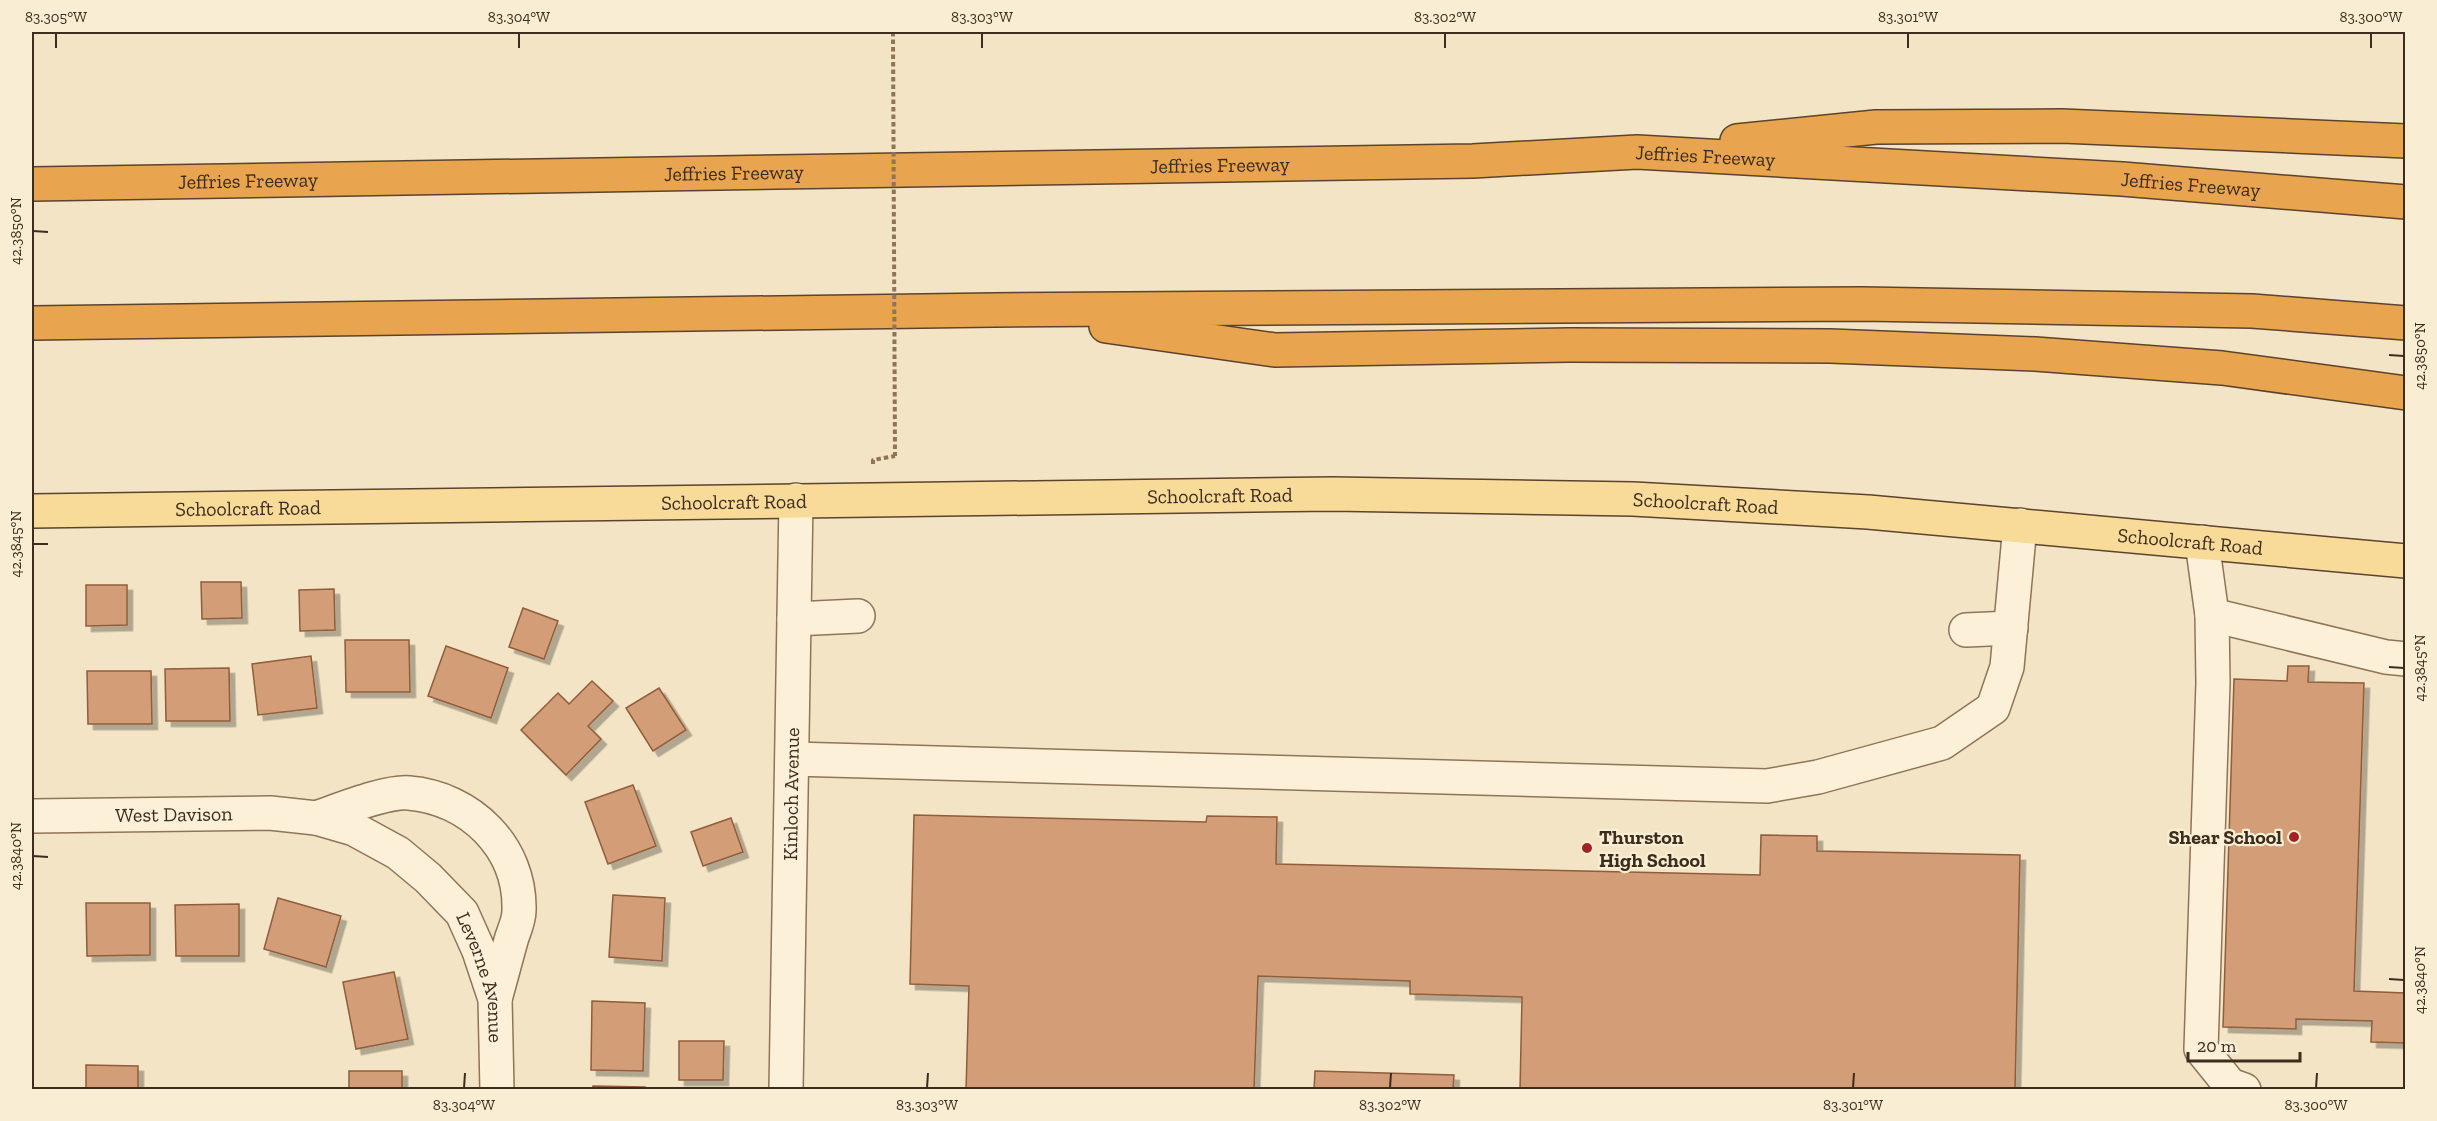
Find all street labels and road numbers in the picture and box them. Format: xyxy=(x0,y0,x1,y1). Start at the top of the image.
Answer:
street label: Jeffries Freeway xyxy=(1635,140,1777,172)
street label: Jeffries Freeway xyxy=(1150,152,1291,178)
street label: Jeffries Freeway xyxy=(664,160,805,186)
street label: Jeffries Freeway xyxy=(178,167,319,194)
street label: Jeffries Freeway xyxy=(2120,167,2262,202)
street label: Schoolcraft Road xyxy=(1147,483,1293,508)
street label: Schoolcraft Road xyxy=(1632,487,1779,519)
street label: Schoolcraft Road xyxy=(661,489,807,515)
street label: Schoolcraft Road xyxy=(175,495,321,521)
street label: Schoolcraft Road xyxy=(2117,523,2264,560)
street label: Kinloch Avenue xyxy=(778,727,804,861)
street label: West Davison xyxy=(115,801,233,827)
street label: Leverne Avenue xyxy=(451,908,508,1043)

